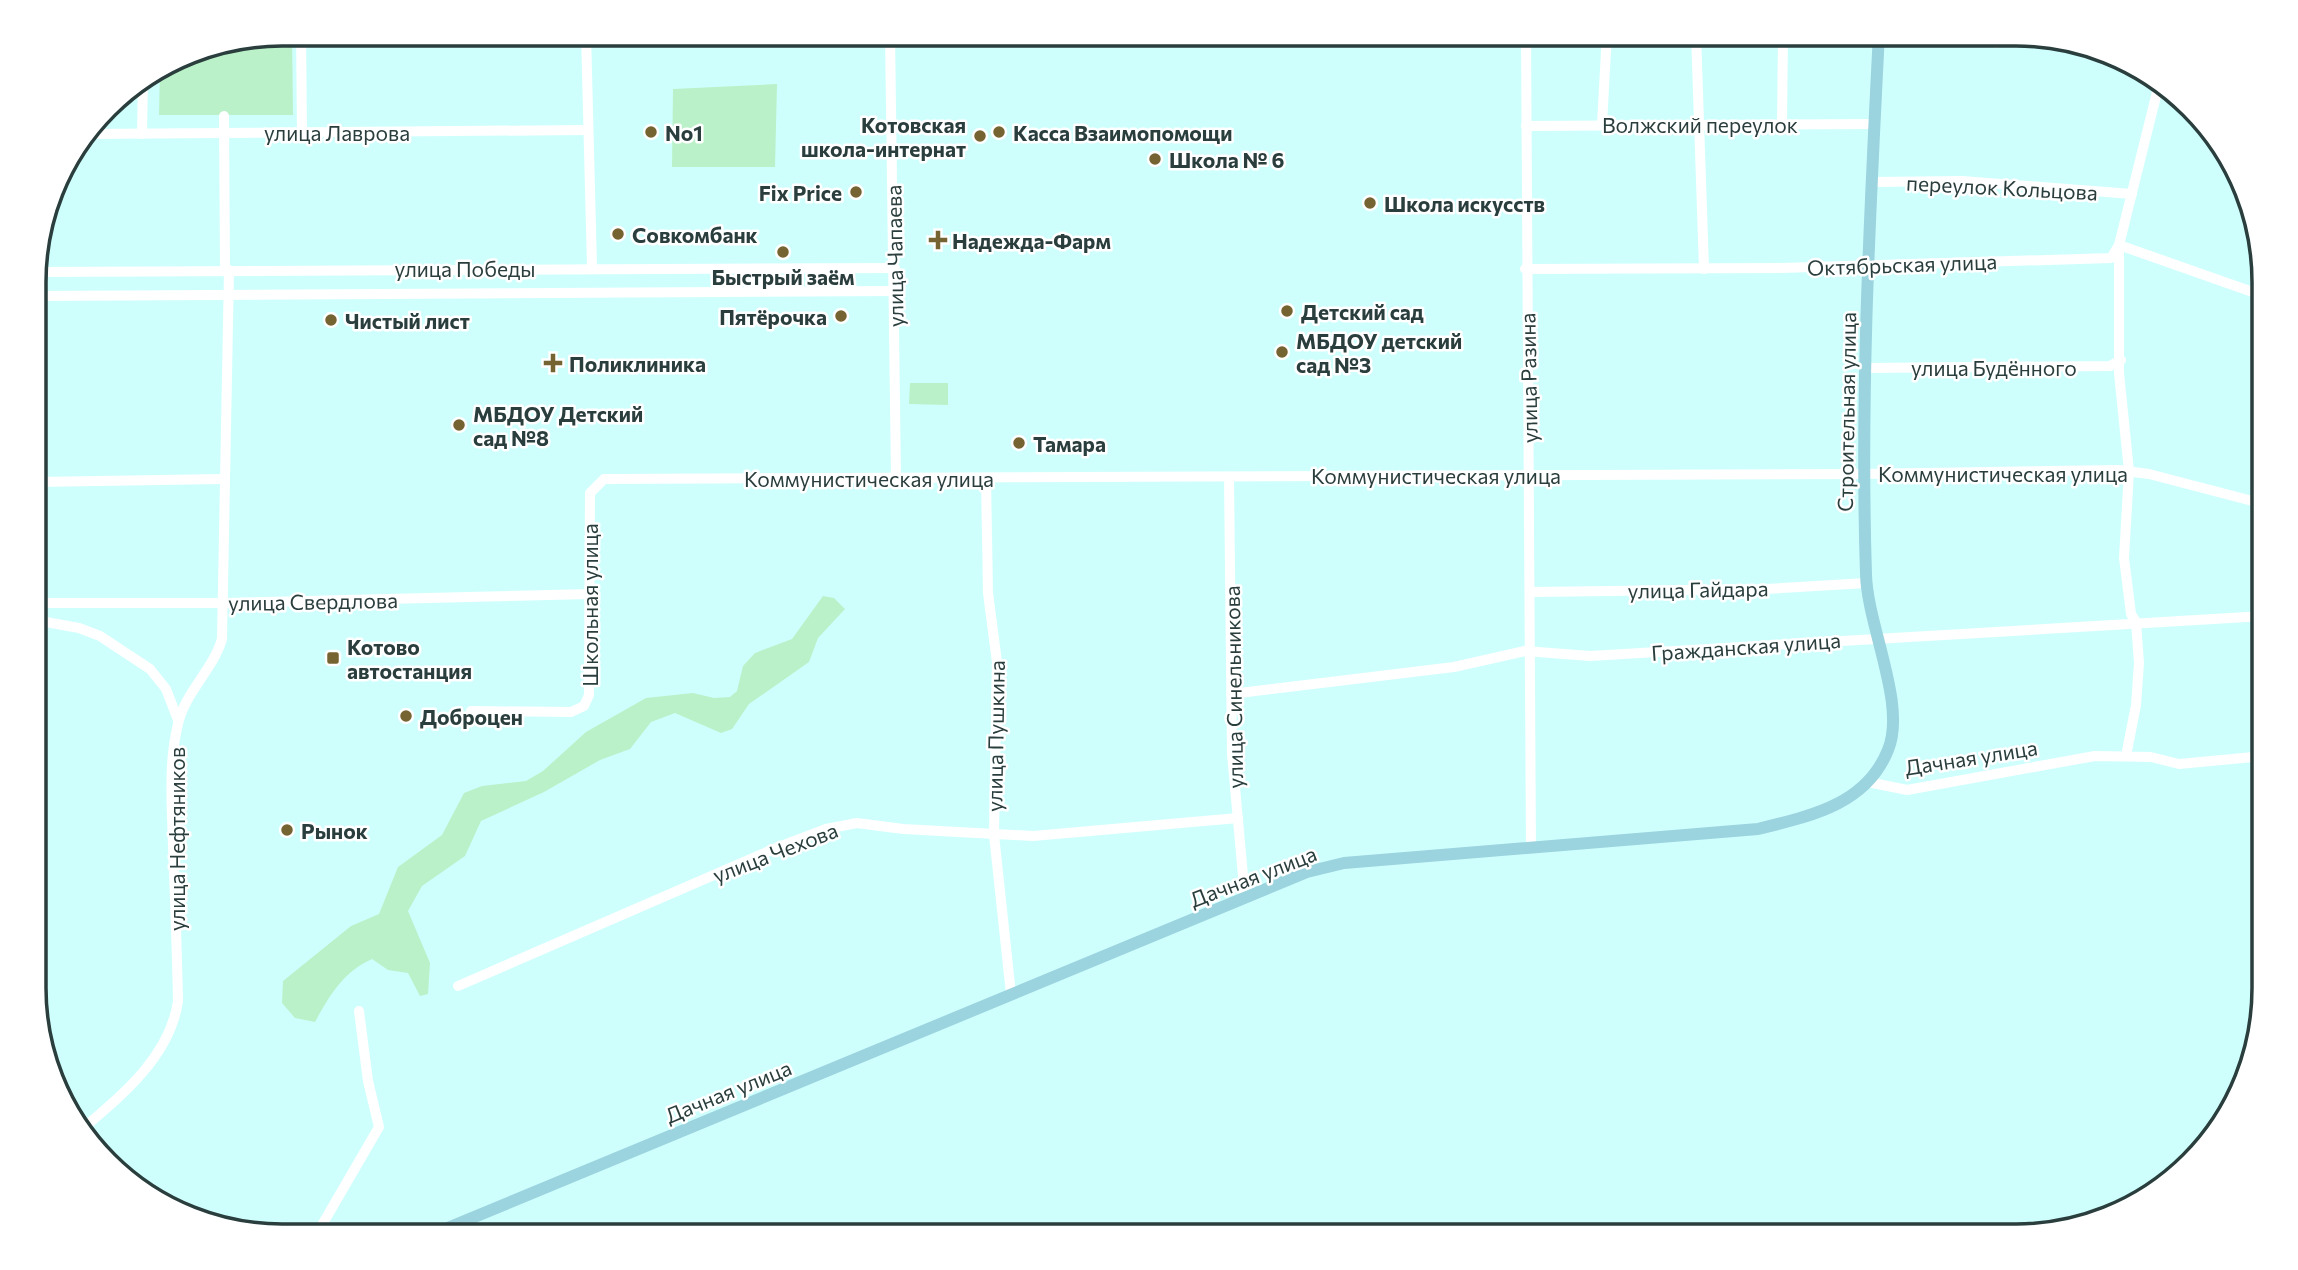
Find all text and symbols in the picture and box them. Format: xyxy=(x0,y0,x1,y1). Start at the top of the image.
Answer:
place label: Котовская школа-интернат xyxy=(801,112,966,161)
street label: Волжский переулок xyxy=(1602,112,1798,137)
street label: улица Лаврова xyxy=(264,120,410,145)
place label: No1 xyxy=(665,120,703,145)
place label: Касса Взаимопомощи xyxy=(1013,120,1232,145)
marker: No1 xyxy=(643,124,659,140)
marker: Касса Взаимопомощи xyxy=(991,124,1007,140)
marker: Котовская школа-интернат xyxy=(972,128,988,144)
place label: Школа № 6 xyxy=(1169,147,1284,172)
marker: Школа № 6 xyxy=(1147,151,1163,167)
street label: переулок Кольцова xyxy=(1906,170,2098,204)
place label: Fix Price xyxy=(759,180,842,205)
marker: Fix Price xyxy=(848,184,864,200)
street label: улица Чапаева xyxy=(880,185,908,327)
place label: Школа искусств xyxy=(1384,191,1545,216)
marker: Школа искусств xyxy=(1362,195,1378,211)
place label: Совкомбанк xyxy=(632,222,758,247)
marker: Совкомбанк xyxy=(610,226,626,242)
place label: Надежда-Фарм xyxy=(952,228,1111,253)
marker: Надежда-Фарм xyxy=(930,232,946,248)
marker: Быстрый заём xyxy=(775,244,791,260)
street label: Октябрьская улица xyxy=(1807,248,1997,280)
street label: улица Победы xyxy=(394,256,536,281)
place label: Быстрый заём xyxy=(711,264,855,289)
place label: Детский сад xyxy=(1301,299,1424,324)
marker: Детский сад xyxy=(1279,303,1295,319)
place label: Пятёрочка xyxy=(719,304,827,329)
place label: Чистый лист xyxy=(345,308,470,333)
marker: Пятёрочка xyxy=(833,308,849,324)
marker: Чистый лист xyxy=(323,312,339,328)
street label: Строительная улица xyxy=(1832,312,1860,512)
street label: улица Разина xyxy=(1514,313,1542,443)
place label: МБДОУ детский сад №3 xyxy=(1296,328,1462,377)
marker: МБДОУ детский сад №3 xyxy=(1274,344,1290,360)
place label: Поликлиника xyxy=(569,351,706,376)
marker: Поликлиника xyxy=(543,353,563,373)
street label: улица Будённого xyxy=(1911,355,2077,380)
place label: МБДОУ Детский сад №8 xyxy=(473,401,643,450)
marker: МБДОУ Детский сад №8 xyxy=(451,417,467,433)
place label: Тамара xyxy=(1033,431,1106,456)
marker: Тамара xyxy=(1011,435,1027,451)
street label: Коммунистическая улица xyxy=(1878,461,2128,486)
street label: Коммунистическая улица xyxy=(1311,463,1561,488)
street label: Коммунистическая улица xyxy=(744,466,994,491)
street label: Школьная улица xyxy=(577,523,602,687)
street label: улица Гайдара xyxy=(1627,575,1769,603)
street label: улица Синельникова xyxy=(1219,585,1247,789)
street label: улица Свердлова xyxy=(228,587,398,615)
street label: Гражданская улица xyxy=(1650,627,1842,665)
place label: Котово автостанция xyxy=(347,634,472,683)
marker: Котово автостанция xyxy=(325,650,341,666)
street label: улица Пушкина xyxy=(981,660,1009,812)
place label: Доброцен xyxy=(420,704,523,729)
marker: Доброцен xyxy=(398,708,414,724)
street label: Дачная улица xyxy=(1903,734,2039,780)
street label: улица Нефтяников xyxy=(164,747,189,931)
street label: улица Чехова xyxy=(709,817,841,887)
place label: Рынок xyxy=(301,818,368,843)
marker: Рынок xyxy=(279,822,295,838)
street label: Дачная улица xyxy=(1186,840,1320,912)
street label: Дачная улица xyxy=(661,1054,795,1128)

